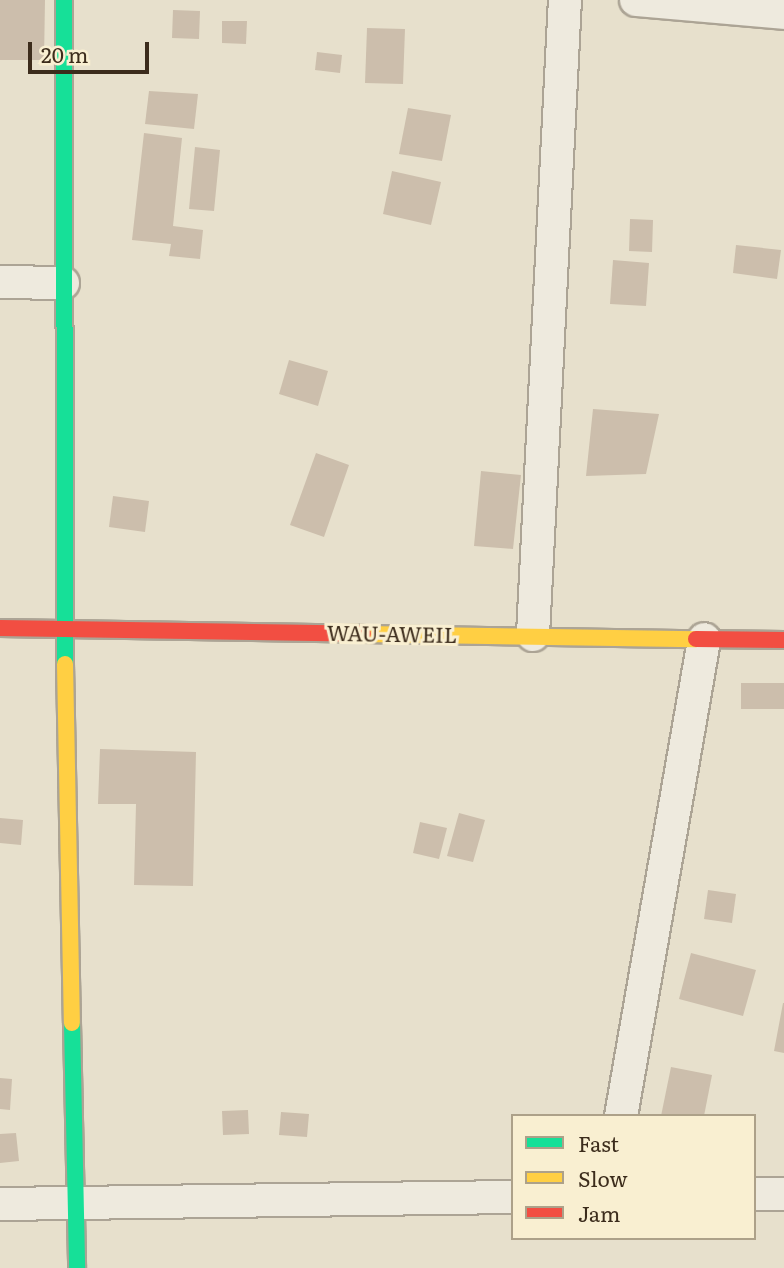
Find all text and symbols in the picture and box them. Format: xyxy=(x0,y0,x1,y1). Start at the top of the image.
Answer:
scale bar xyxy=(32,28,152,72)
text: 20 m xyxy=(41,38,88,69)
street label: WAU-AWEIL xyxy=(327,619,457,647)
legend xyxy=(511,1114,756,1240)
text: Fast xyxy=(578,1127,619,1158)
text: Slow xyxy=(578,1162,628,1193)
text: Jam xyxy=(578,1197,620,1228)

